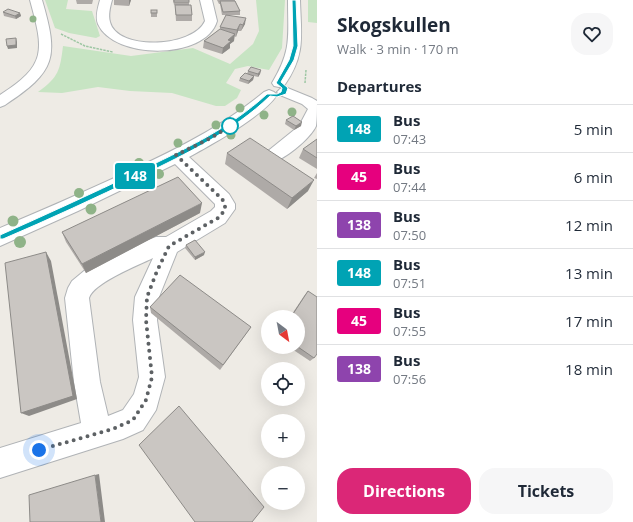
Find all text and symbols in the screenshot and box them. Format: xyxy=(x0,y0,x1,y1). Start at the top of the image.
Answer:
text: Skogskullen xyxy=(337,12,451,38)
button: heart xyxy=(571,13,613,55)
text: Walk · 3 min · 170 m xyxy=(337,40,459,58)
text: Departures xyxy=(337,76,422,96)
text: Bus xyxy=(393,110,420,130)
unlabelled marker xyxy=(221,117,239,135)
text: 148 xyxy=(347,119,371,138)
text: 5 min xyxy=(574,119,613,139)
text: 07:43 xyxy=(393,130,426,148)
text: Bus xyxy=(393,158,420,178)
line badge: 148 xyxy=(112,163,158,189)
text: 148 xyxy=(123,166,147,185)
text: 45 xyxy=(351,167,367,186)
text: 6 min xyxy=(574,167,613,187)
text: 07:44 xyxy=(393,178,426,196)
text: Bus xyxy=(393,206,420,226)
text: 138 xyxy=(347,215,371,234)
text: 12 min xyxy=(565,215,613,235)
text: 07:50 xyxy=(393,226,426,244)
text: Bus xyxy=(393,254,420,274)
text: 148 xyxy=(347,263,371,282)
text: 13 min xyxy=(565,263,613,283)
text: 07:51 xyxy=(393,274,426,292)
text: Bus xyxy=(393,302,420,322)
north arrow xyxy=(261,310,305,354)
map controls xyxy=(261,310,305,510)
text: 45 xyxy=(351,311,367,330)
text: 17 min xyxy=(565,311,613,331)
text: 07:55 xyxy=(393,322,426,340)
text: Bus xyxy=(393,350,420,370)
text: 138 xyxy=(347,359,371,378)
text: 18 min xyxy=(565,359,613,379)
button: locate xyxy=(261,362,305,406)
text: 07:56 xyxy=(393,370,426,388)
button: + xyxy=(261,414,305,458)
your location xyxy=(29,440,49,460)
button: − xyxy=(261,466,305,510)
button: Directions xyxy=(337,468,471,514)
button: Tickets xyxy=(479,468,613,514)

